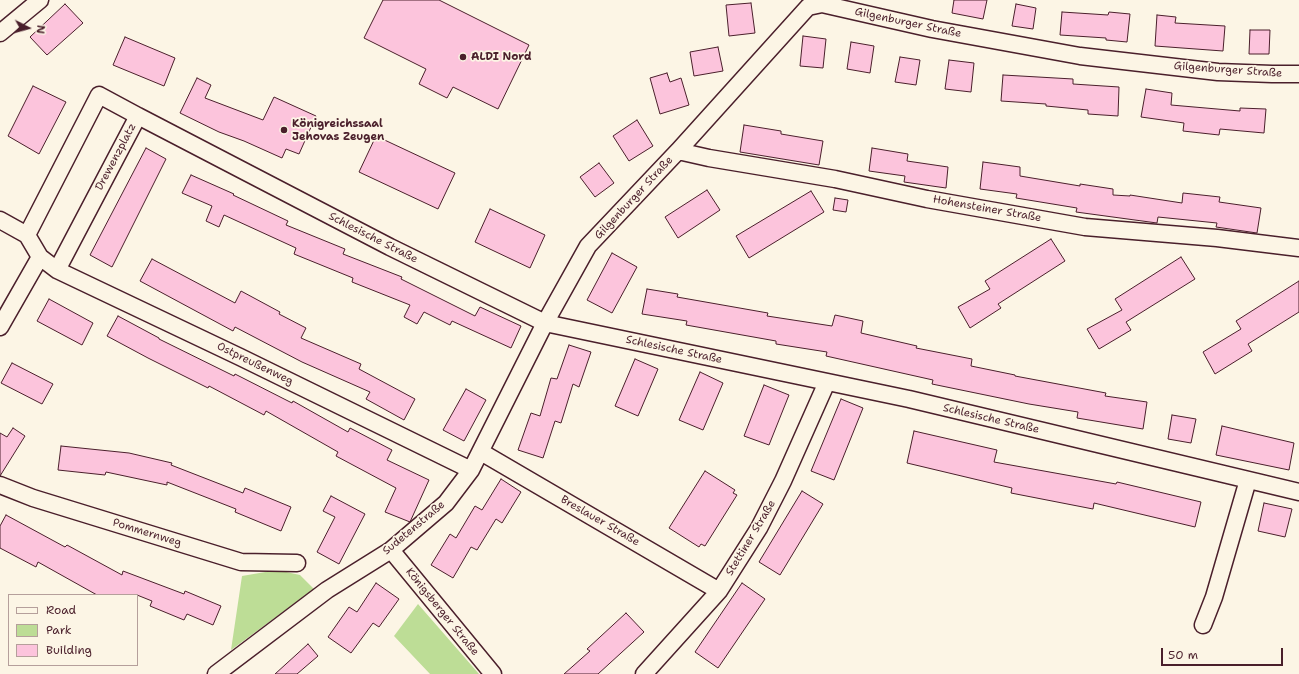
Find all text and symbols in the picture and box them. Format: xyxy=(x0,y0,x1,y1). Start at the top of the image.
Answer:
street label: Gilgenburger Straße xyxy=(854,5,962,41)
north arrow xyxy=(8,8,48,48)
text: N xyxy=(33,24,48,34)
place label: ALDI Nord xyxy=(471,50,532,64)
marker: ALDI Nord xyxy=(458,52,468,62)
street label: Gilgenburger Straße xyxy=(1173,60,1283,80)
place label: Königreichssaal Jehovas Zeugen xyxy=(292,117,384,143)
street label: Drewenzplatz xyxy=(93,121,139,193)
marker: Königreichssaal Jehovas Zeugen xyxy=(279,125,289,135)
street label: Gilgenburger Straße xyxy=(592,154,676,242)
street label: Hohensteiner Straße xyxy=(932,193,1042,225)
street label: Schlesische Straße xyxy=(326,210,420,266)
street label: Schlesische Straße xyxy=(625,333,723,367)
street label: Ostpreußenweg xyxy=(215,340,295,388)
street label: Schlesische Straße xyxy=(942,402,1040,436)
street label: Breslauer Straße xyxy=(558,493,642,549)
street label: Sudetenstraße xyxy=(380,498,448,558)
street label: Stettiner Straße xyxy=(723,498,779,578)
street label: Pommernweg xyxy=(111,516,183,550)
street label: Königsberger Straße xyxy=(403,565,481,659)
legend xyxy=(8,594,138,666)
text: Road xyxy=(46,602,76,618)
text: Park xyxy=(46,622,72,638)
scale bar xyxy=(1163,640,1285,666)
text: Building xyxy=(46,642,92,658)
text: 50 m xyxy=(1168,647,1198,663)

